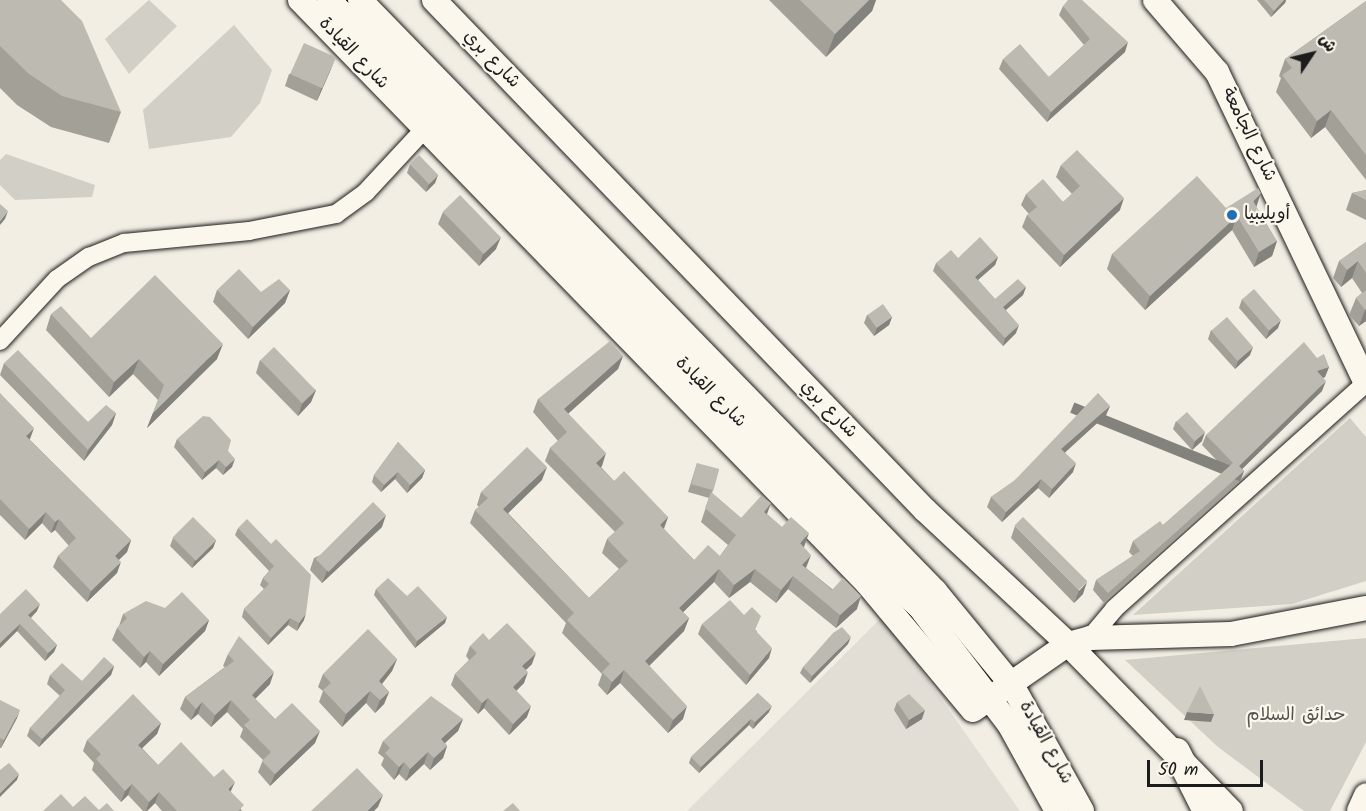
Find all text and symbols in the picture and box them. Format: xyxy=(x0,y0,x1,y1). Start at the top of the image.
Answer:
street label: شارع القيادة xyxy=(313,14,393,94)
north arrow xyxy=(1282,24,1342,84)
street label: شارع بري xyxy=(458,26,524,94)
text: ش xyxy=(1312,29,1342,58)
street label: شارع الجامعة xyxy=(1216,84,1280,186)
place label: أويليبيا xyxy=(1244,204,1290,226)
marker: أويليبيا xyxy=(1225,208,1239,222)
street label: شارع القيادة xyxy=(670,353,750,433)
street label: شارع بري xyxy=(795,376,861,444)
street label: شارع القيادة xyxy=(1013,698,1077,788)
park label: حدائق السلام xyxy=(1246,705,1346,727)
scale bar xyxy=(1150,748,1266,786)
text: 50 m xyxy=(1158,756,1198,785)

